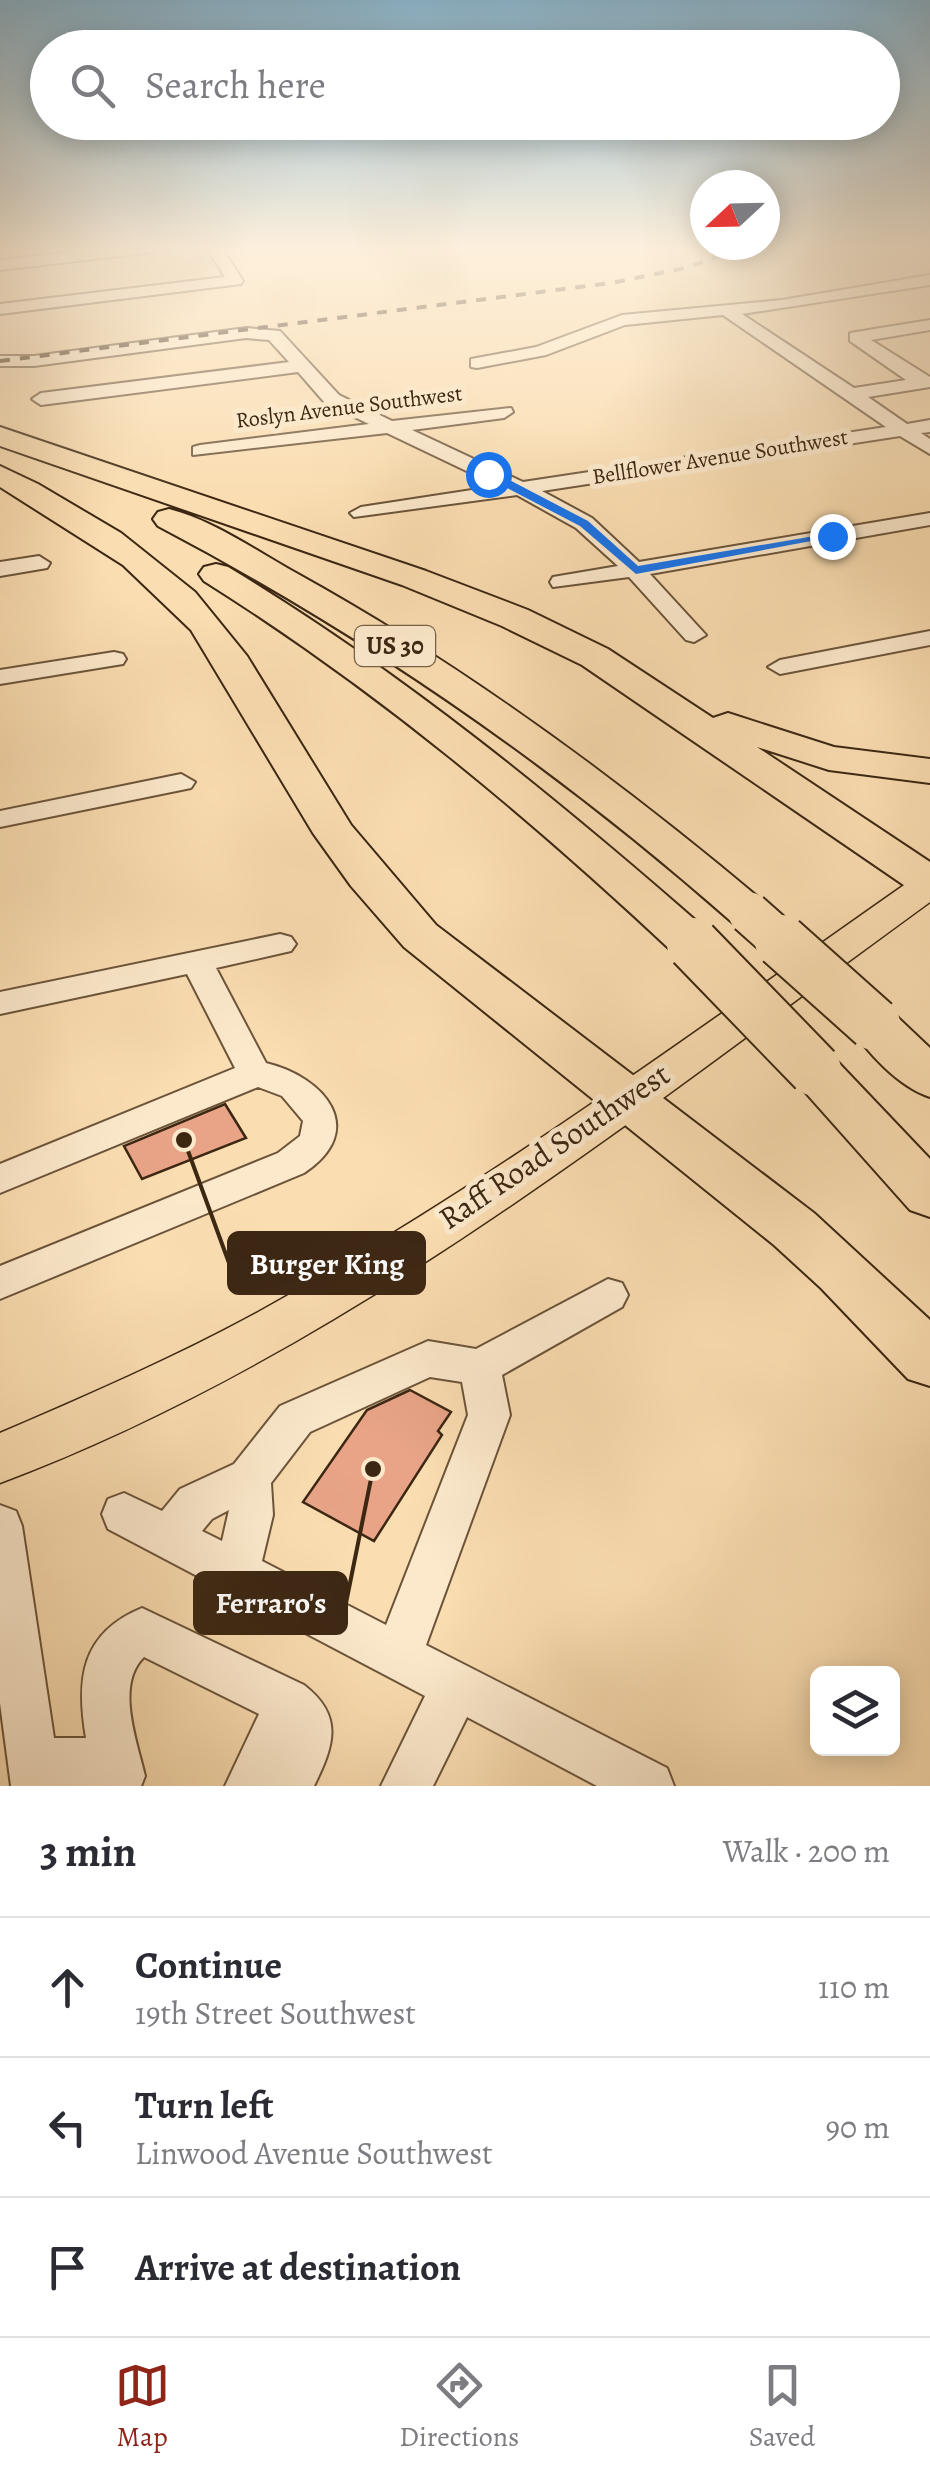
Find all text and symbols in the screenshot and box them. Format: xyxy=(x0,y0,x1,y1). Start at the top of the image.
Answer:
search box xyxy=(30,30,900,140)
icon: search xyxy=(65,58,120,113)
text: Search here xyxy=(145,59,326,111)
north arrow xyxy=(690,170,780,260)
street label: Roslyn Avenue Southwest xyxy=(234,378,464,436)
street label: Bellflower Avenue Southwest xyxy=(590,422,850,492)
route start xyxy=(466,452,512,498)
route end xyxy=(810,514,856,560)
road number: US 30 xyxy=(355,626,435,666)
street label: Raff Road Southwest xyxy=(430,1052,678,1240)
callout: Burger King xyxy=(229,1233,424,1293)
text: Burger King xyxy=(250,1244,405,1284)
callout: Ferraro's xyxy=(195,1573,346,1633)
text: Ferraro's xyxy=(216,1583,327,1623)
map controls xyxy=(810,1666,900,1756)
button: layers xyxy=(810,1666,900,1756)
text: 3 min xyxy=(40,1823,136,1880)
text: Walk · 200 m xyxy=(723,1829,890,1873)
text: Continue xyxy=(135,1939,282,1991)
icon: ahead xyxy=(40,1960,95,2015)
text: 110 m xyxy=(818,1965,890,2009)
text: 19th Street Southwest xyxy=(135,1991,416,2035)
text: Turn left xyxy=(135,2079,274,2131)
icon: left xyxy=(40,2100,95,2155)
text: 90 m xyxy=(825,2105,890,2149)
text: Linwood Avenue Southwest xyxy=(135,2131,493,2175)
icon: arrive xyxy=(40,2240,95,2295)
text: Arrive at destination xyxy=(135,2241,461,2293)
tab: Map xyxy=(115,2358,170,2456)
tab: Directions xyxy=(399,2358,519,2456)
tab: Saved xyxy=(749,2358,815,2456)

